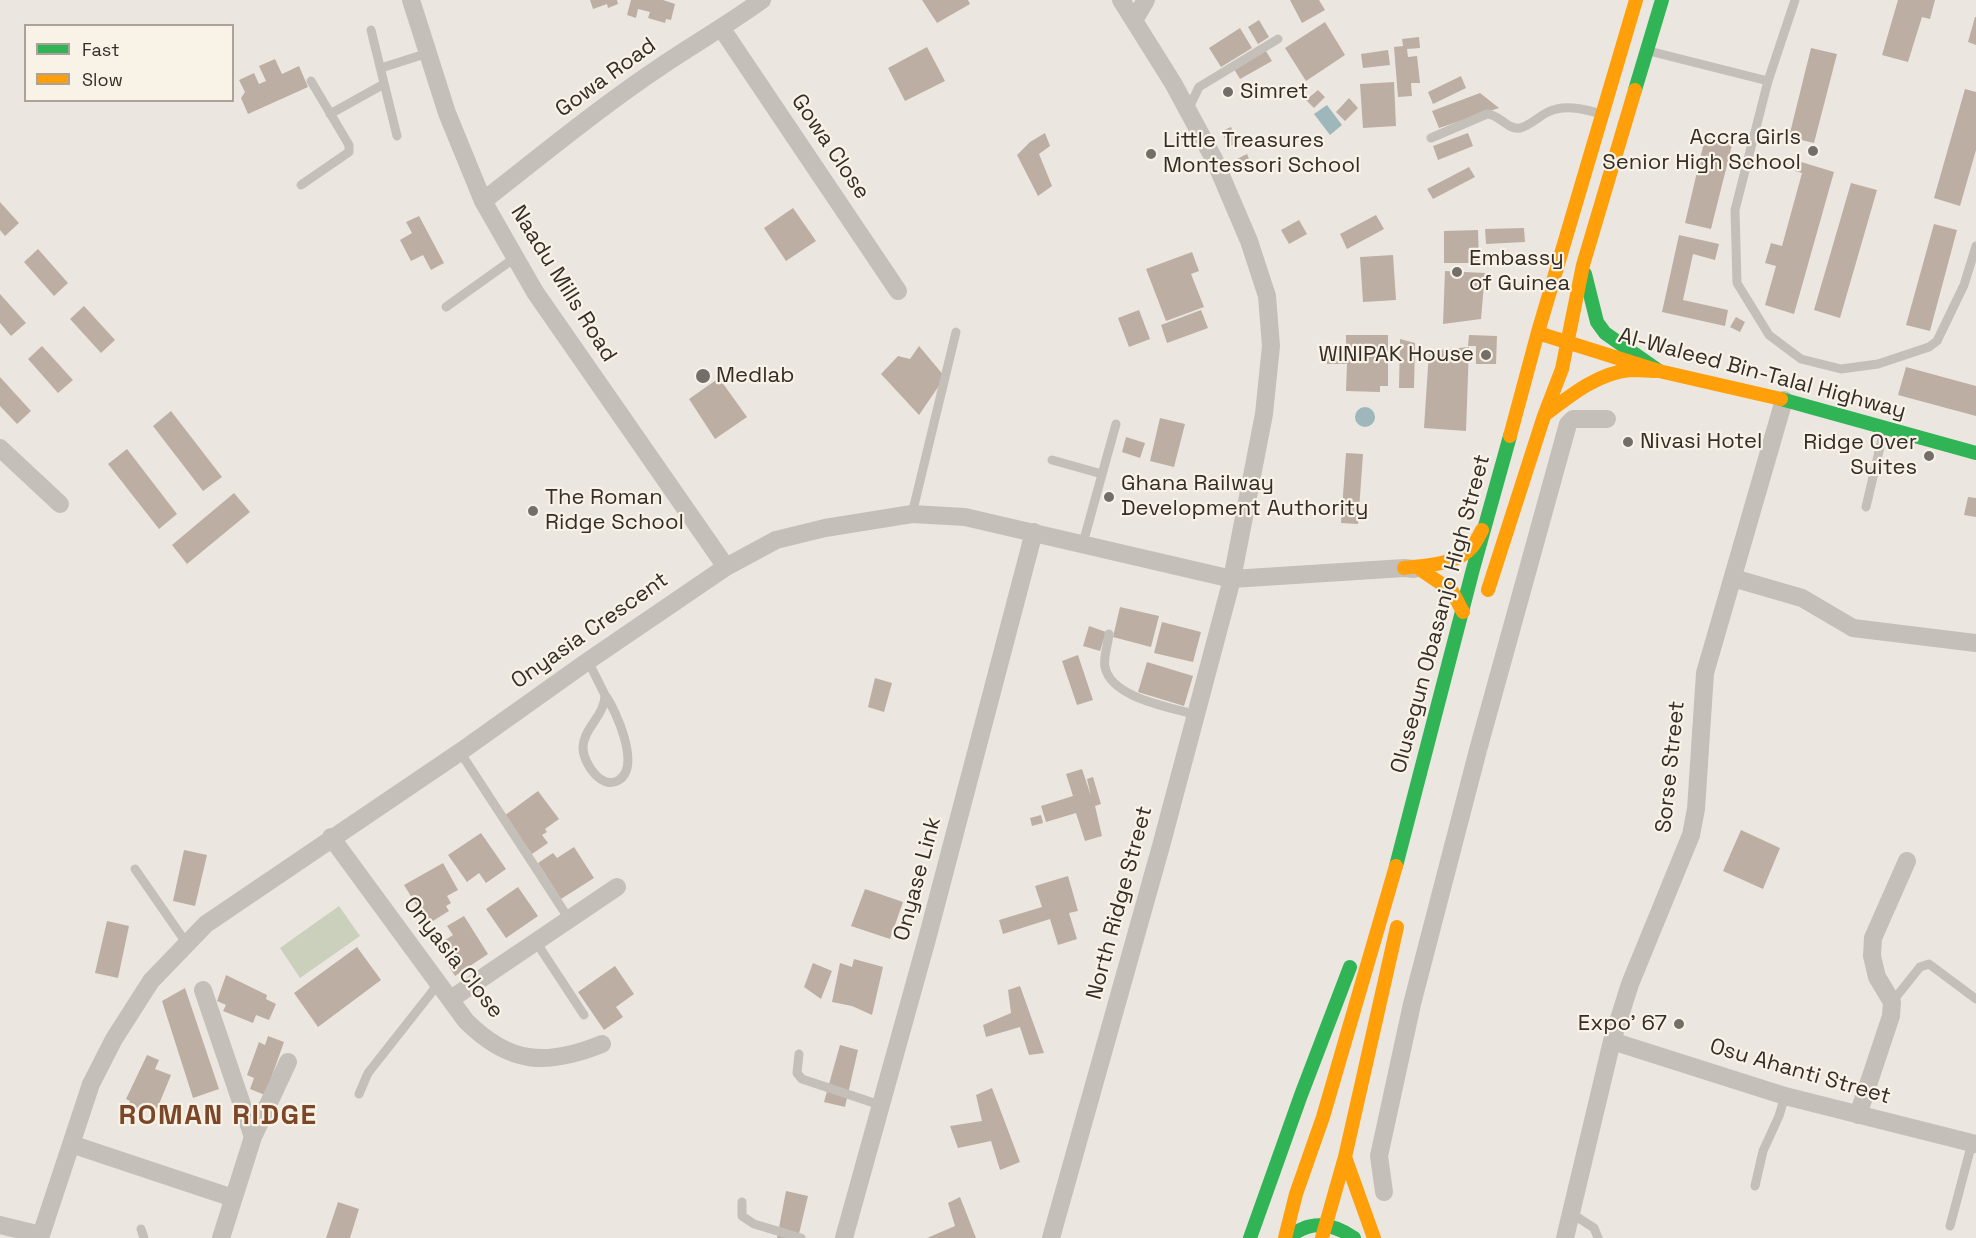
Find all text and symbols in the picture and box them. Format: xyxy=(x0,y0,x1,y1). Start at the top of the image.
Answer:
legend xyxy=(24,24,234,102)
street label: Gowa Road xyxy=(551,33,661,123)
text: Fast xyxy=(82,38,119,61)
text: Slow xyxy=(82,68,123,91)
place label: Simret xyxy=(1240,79,1308,105)
marker: Simret xyxy=(1221,85,1235,99)
street label: Gowa Close xyxy=(785,89,875,205)
place label: Accra Girls Senior High School xyxy=(1602,125,1801,176)
place label: Little Treasures Montessori School xyxy=(1163,128,1360,180)
marker: Accra Girls Senior High School xyxy=(1806,144,1820,158)
marker: Little Treasures Montessori School xyxy=(1144,147,1158,161)
street label: Naadu Mills Road xyxy=(504,201,622,367)
place label: Embassy of Guinea xyxy=(1469,246,1570,298)
marker: Embassy of Guinea xyxy=(1450,265,1464,279)
street label: Al-Waleed Bin-Talal Highway xyxy=(1615,323,1909,425)
place label: WINIPAK House xyxy=(1318,342,1474,368)
marker: WINIPAK House xyxy=(1479,348,1493,362)
place label: Medlab xyxy=(716,363,794,389)
marker: Medlab xyxy=(694,367,712,385)
place label: Nivasi Hotel xyxy=(1640,429,1762,455)
place label: Ridge Over Suites xyxy=(1803,430,1917,482)
marker: Nivasi Hotel xyxy=(1621,435,1635,449)
marker: Ridge Over Suites xyxy=(1922,449,1936,463)
street label: Olusegun Obasanjo High Street xyxy=(1386,452,1496,776)
place label: Ghana Railway Development Authority xyxy=(1121,471,1368,522)
place label: The Roman Ridge School xyxy=(545,485,684,536)
marker: Ghana Railway Development Authority xyxy=(1102,490,1116,504)
marker: The Roman Ridge School xyxy=(526,504,540,518)
street label: Onyasia Crescent xyxy=(506,567,674,695)
street label: Sorse Street xyxy=(1651,700,1691,834)
street label: North Ridge Street xyxy=(1081,803,1159,1003)
street label: Onyase Link xyxy=(889,814,947,944)
street label: Onyasia Close xyxy=(397,892,509,1024)
place label: Expo' 67 xyxy=(1578,1011,1667,1037)
marker: Expo' 67 xyxy=(1672,1017,1686,1031)
street label: Osu Ahanti Street xyxy=(1706,1034,1894,1110)
district label: ROMAN RIDGE xyxy=(118,1099,318,1133)

